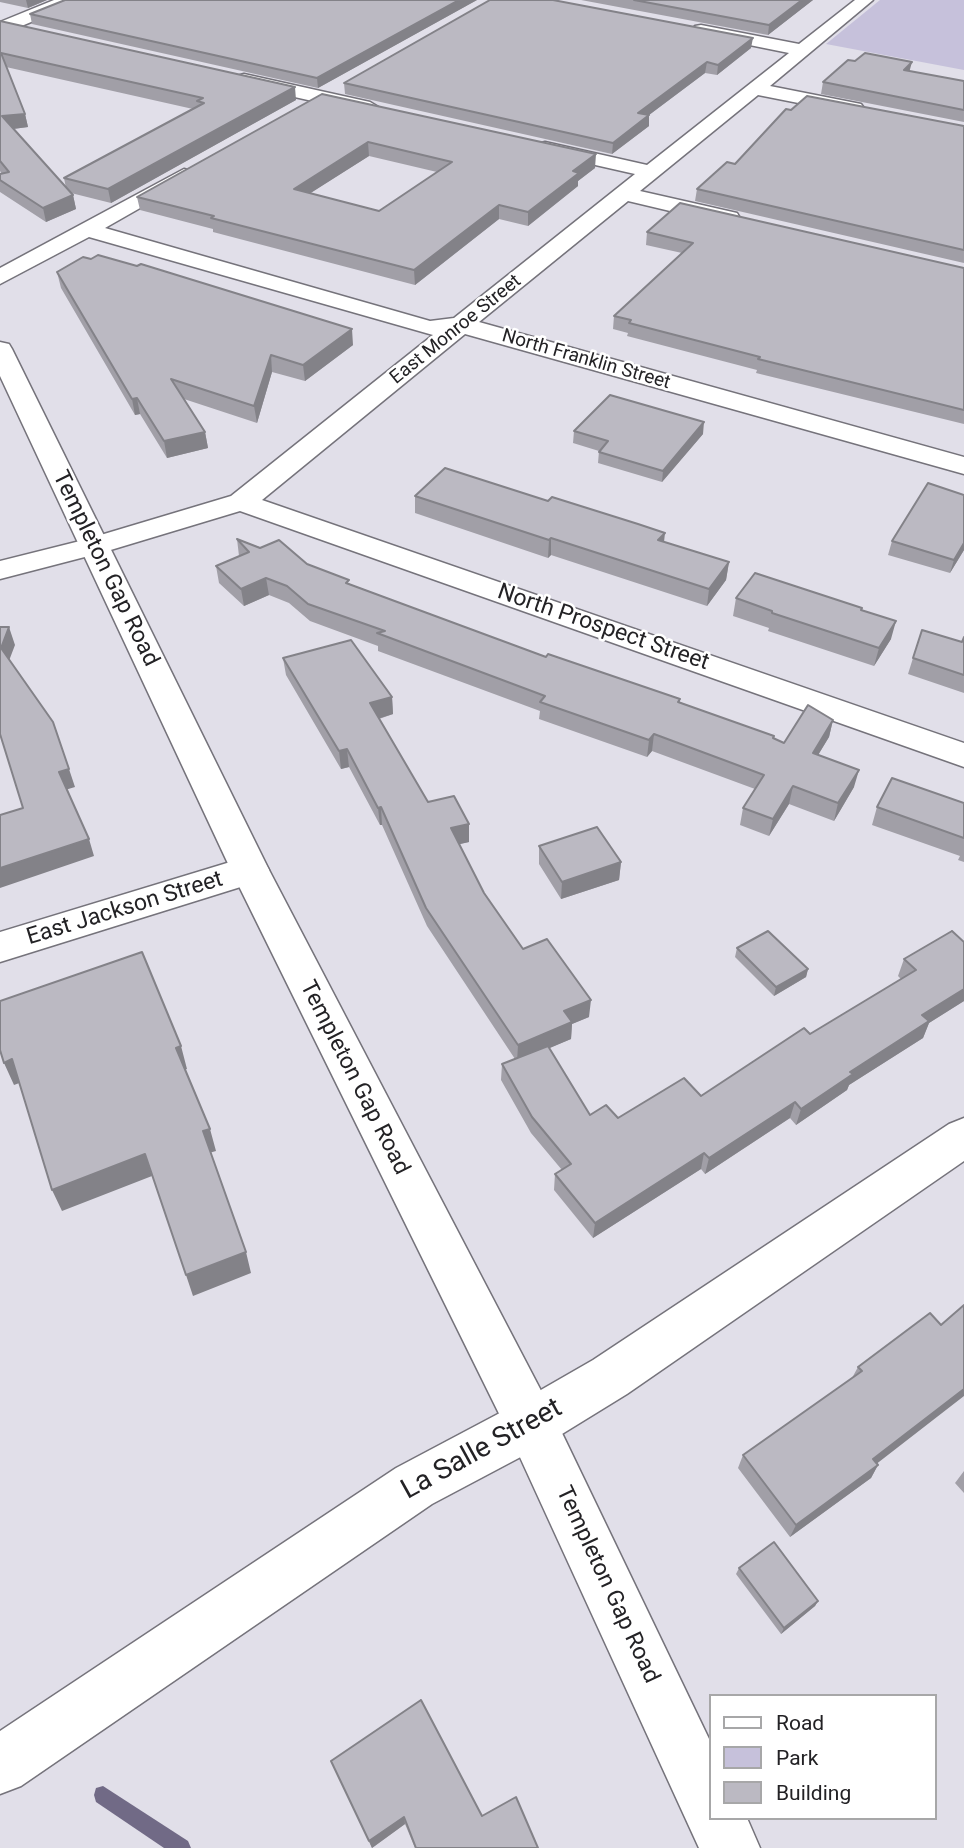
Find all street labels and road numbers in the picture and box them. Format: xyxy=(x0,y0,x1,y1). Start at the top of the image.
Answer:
street label: East Monroe Street xyxy=(386,270,526,390)
street label: North Franklin Street xyxy=(499,325,673,395)
street label: Templeton Gap Road xyxy=(46,467,164,671)
street label: North Prospect Street xyxy=(494,579,712,677)
street label: East Jackson Street xyxy=(24,866,226,952)
street label: Templeton Gap Road xyxy=(293,976,415,1180)
street label: La Salle Street xyxy=(396,1392,568,1508)
street label: Templeton Gap Road xyxy=(549,1482,665,1688)

